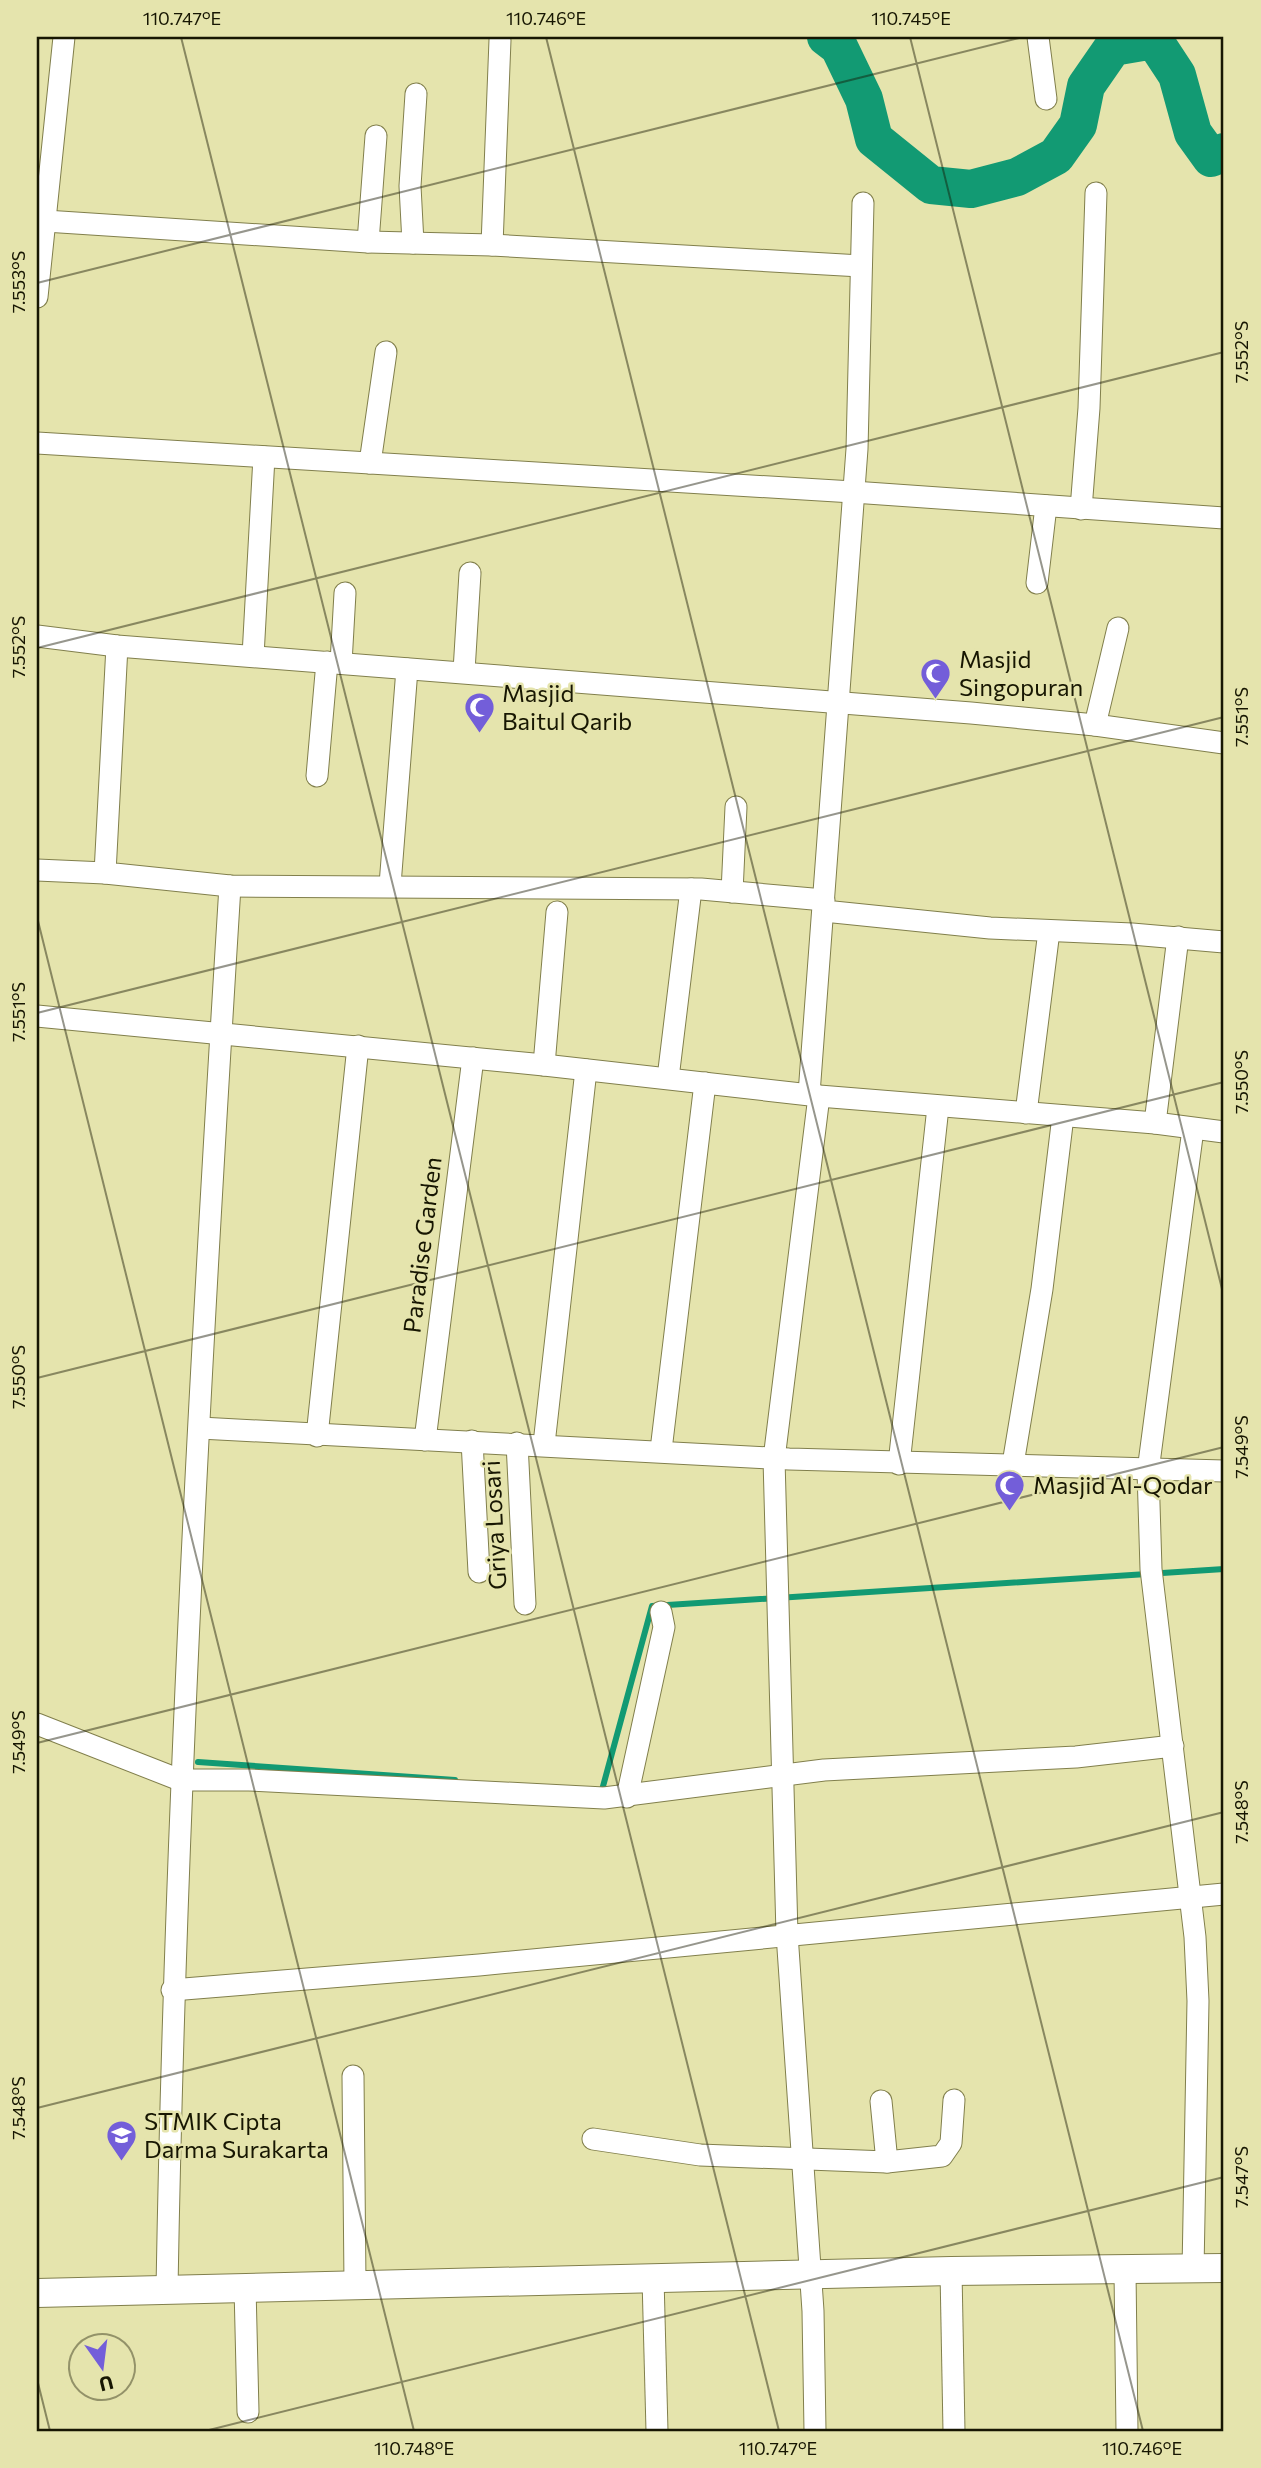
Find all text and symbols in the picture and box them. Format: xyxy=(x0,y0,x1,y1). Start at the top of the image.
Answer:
text: 110.747°E xyxy=(143,7,221,29)
text: 110.746°E xyxy=(506,7,586,29)
text: 110.745°E xyxy=(871,7,951,29)
text: 7.553°S xyxy=(7,251,29,313)
text: 7.552°S xyxy=(1230,321,1252,383)
text: 7.552°S xyxy=(7,616,29,678)
place label: Masjid Singopuran xyxy=(959,644,1083,701)
mosque icon: Masjid Singopuran xyxy=(919,657,953,701)
place label: Masjid Baitul Qarib xyxy=(502,678,632,735)
text: 7.551°S xyxy=(1230,687,1252,747)
mosque icon: Masjid Baitul Qarib xyxy=(462,691,496,735)
text: 7.551°S xyxy=(7,982,29,1042)
text: 7.550°S xyxy=(1230,1050,1252,1114)
street label: Paradise Garden xyxy=(396,1155,447,1335)
text: 7.550°S xyxy=(7,1345,29,1409)
text: 7.549°S xyxy=(1230,1415,1252,1479)
street label: Griya Losari xyxy=(476,1460,511,1591)
mosque icon: Masjid Al-Qodar xyxy=(993,1469,1027,1513)
place label: Masjid Al-Qodar xyxy=(1033,1470,1213,1499)
text: 7.549°S xyxy=(7,1710,29,1774)
text: 7.548°S xyxy=(1230,1780,1252,1844)
text: 7.548°S xyxy=(7,2076,29,2140)
place label: STMIK Cipta Darma Surakarta xyxy=(144,2106,329,2163)
school or university icon: STMIK Cipta Darma Surakarta xyxy=(104,2119,138,2163)
text: 7.547°S xyxy=(1230,2146,1252,2208)
north arrow xyxy=(66,2332,136,2402)
text: U xyxy=(97,2371,116,2397)
text: 110.748°E xyxy=(374,2437,454,2459)
text: 110.747°E xyxy=(739,2437,817,2459)
text: 110.746°E xyxy=(1102,2437,1182,2459)

